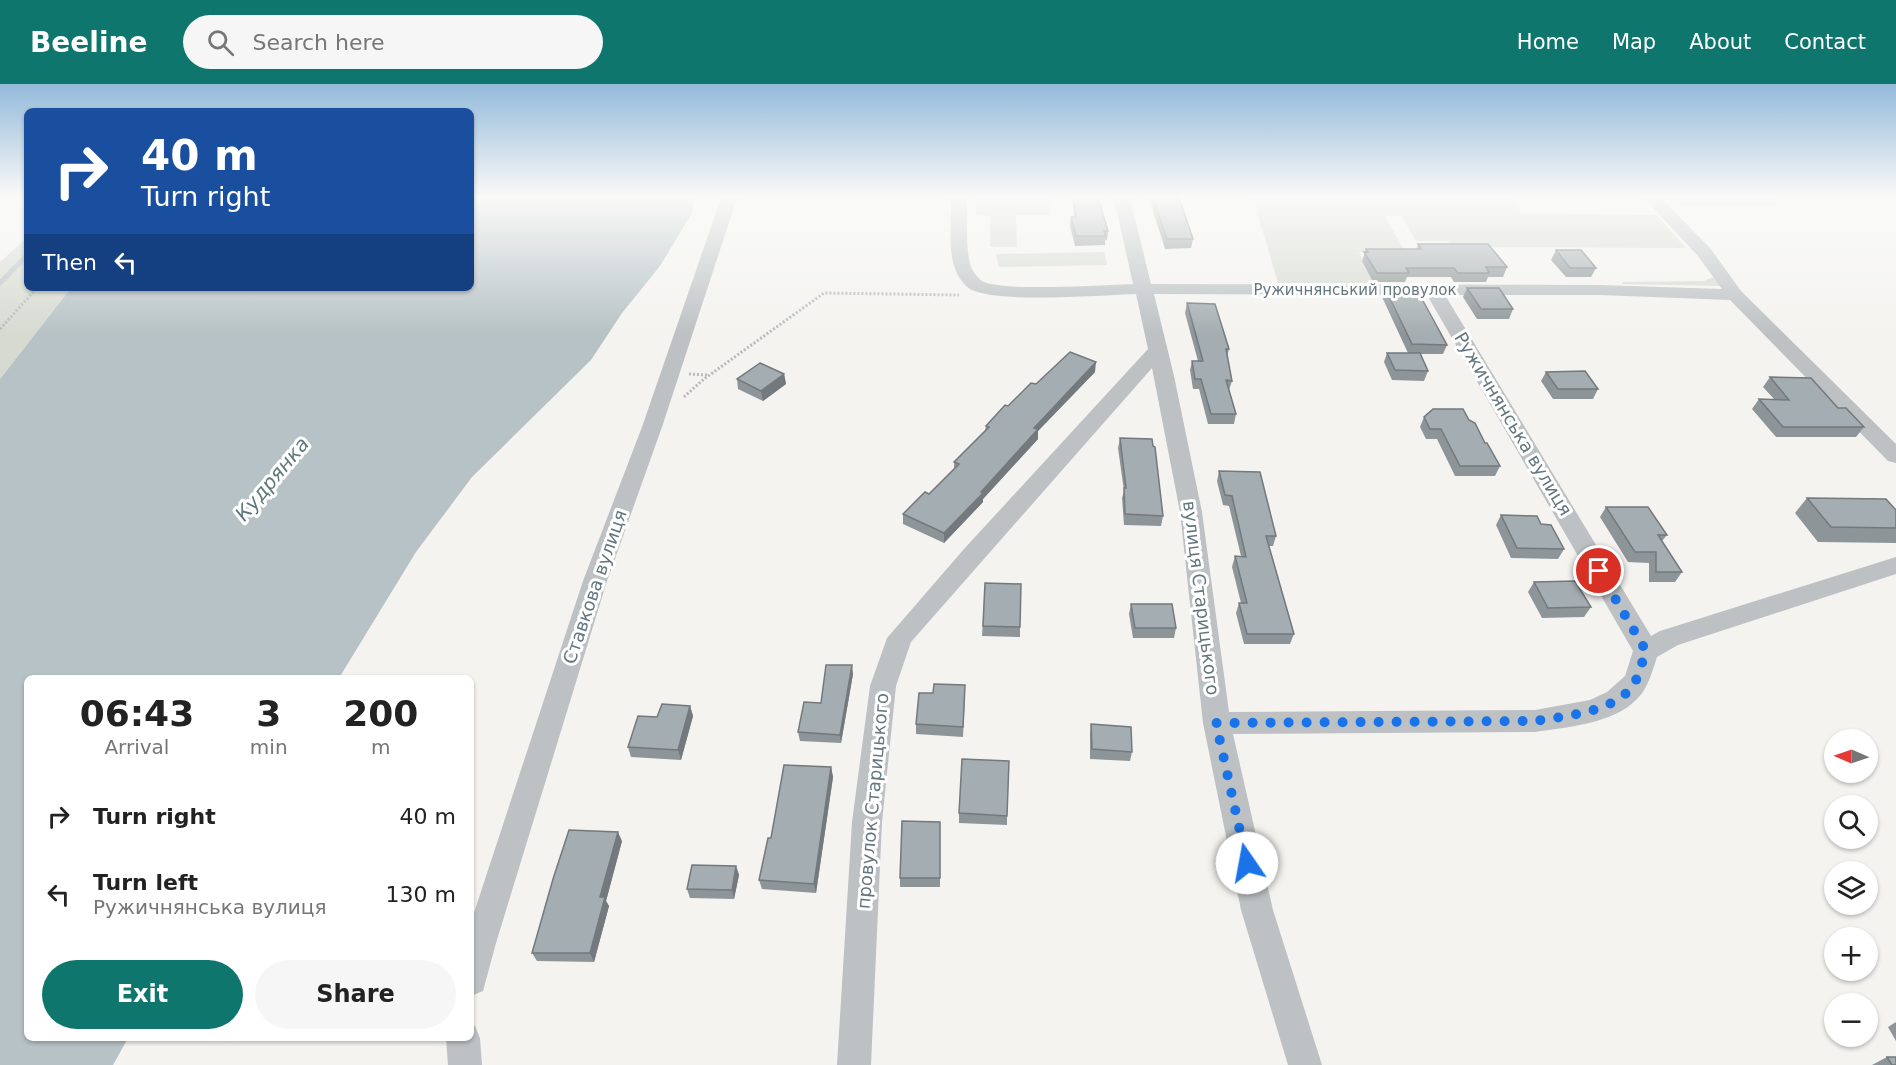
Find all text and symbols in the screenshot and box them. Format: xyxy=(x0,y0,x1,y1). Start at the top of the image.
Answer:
search box xyxy=(183,15,603,69)
text: Beeline xyxy=(30,26,147,59)
icon: search xyxy=(204,26,237,59)
text: Search here xyxy=(252,30,385,55)
text: Home xyxy=(1517,30,1579,54)
text: Map xyxy=(1612,30,1656,54)
text: About xyxy=(1689,30,1751,54)
text: Contact xyxy=(1784,30,1866,54)
text: 40 m xyxy=(141,131,258,180)
icon: right xyxy=(42,132,120,210)
text: Turn right xyxy=(141,181,270,212)
icon: left xyxy=(109,246,142,279)
text: Then xyxy=(42,250,97,275)
street label: Ружичнянський провулок xyxy=(1253,281,1457,299)
street label: Ружичнянська вулиця xyxy=(1450,328,1577,519)
water label: Кудрянка xyxy=(230,432,314,526)
street label: вулиця Старицького xyxy=(1179,500,1224,696)
street label: Ставкова вулиця xyxy=(558,507,631,667)
pin xyxy=(1573,545,1624,596)
icon: arrive xyxy=(1582,554,1615,587)
street label: провулок Старицького xyxy=(853,692,892,910)
text: 06:43 xyxy=(80,693,194,734)
text: 3 xyxy=(256,693,281,734)
text: 200 xyxy=(343,693,418,734)
north arrow xyxy=(1824,729,1878,783)
map controls xyxy=(1824,729,1878,1047)
text: Arrival xyxy=(104,735,169,759)
text: min xyxy=(250,735,288,759)
text: m xyxy=(371,735,391,759)
button: search xyxy=(1824,795,1878,849)
icon: right xyxy=(42,800,75,833)
text: Turn right xyxy=(93,804,216,829)
text: 40 m xyxy=(400,804,456,829)
position arrow xyxy=(1215,831,1279,895)
button: layers xyxy=(1824,861,1878,915)
text: Turn left xyxy=(93,870,198,895)
icon: left xyxy=(42,878,75,911)
text: 130 m xyxy=(386,882,456,907)
text: Ружичнянська вулиця xyxy=(93,895,326,919)
button: + xyxy=(1824,927,1878,981)
button: Exit xyxy=(42,960,243,1029)
button: Share xyxy=(255,960,456,1029)
button: − xyxy=(1824,993,1878,1047)

